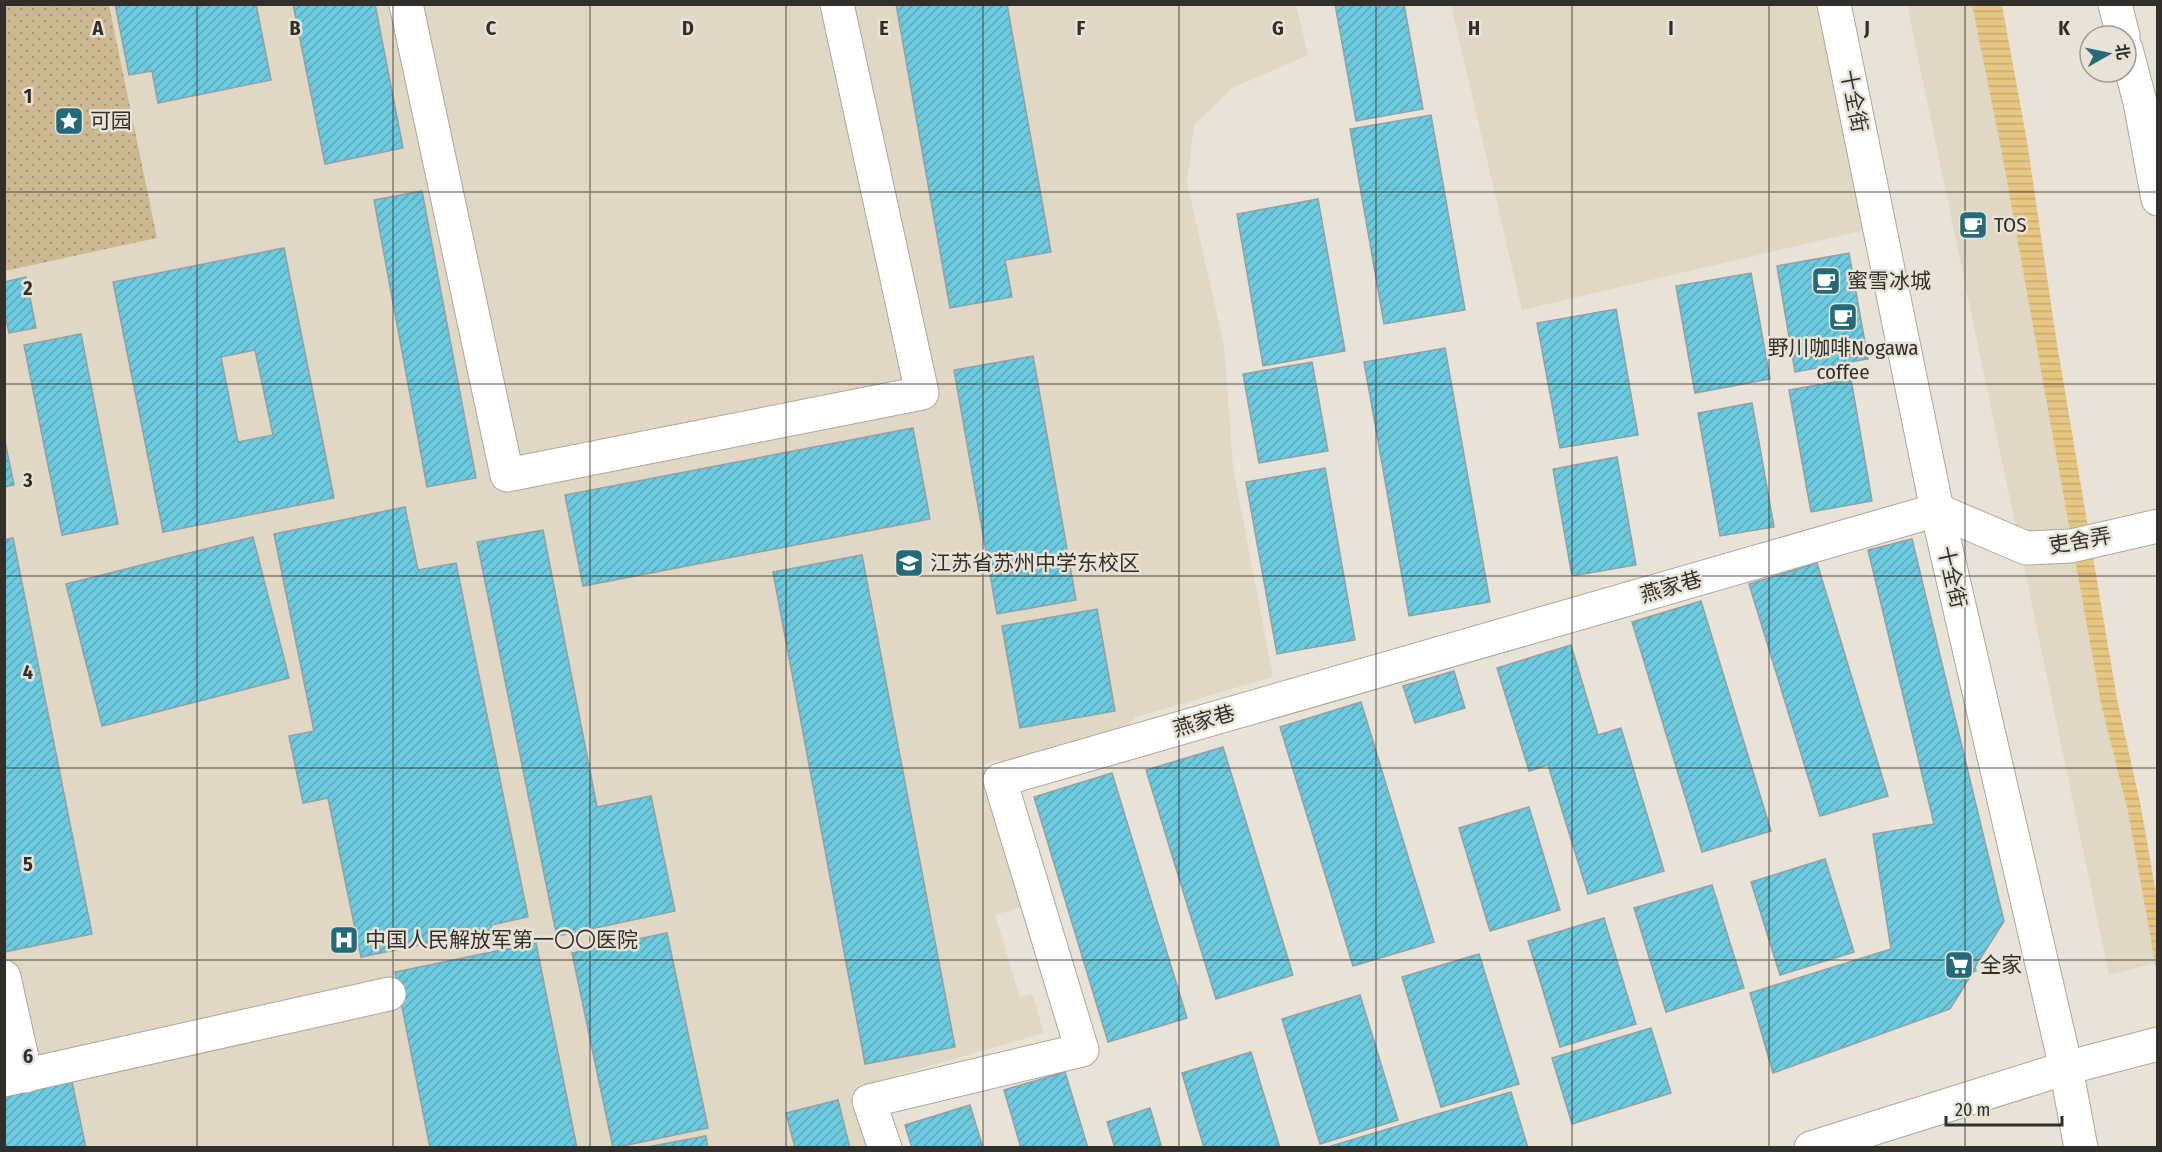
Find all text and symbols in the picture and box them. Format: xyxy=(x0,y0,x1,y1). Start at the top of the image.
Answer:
text: A xyxy=(92,16,105,40)
text: B xyxy=(289,16,301,40)
text: C xyxy=(486,16,497,40)
text: D xyxy=(682,16,694,40)
text: E xyxy=(879,16,889,40)
text: F xyxy=(1077,16,1086,40)
text: G xyxy=(1272,16,1284,40)
text: H xyxy=(1468,16,1480,40)
text: I xyxy=(1668,16,1674,40)
text: J xyxy=(1863,16,1870,40)
text: K xyxy=(2058,16,2070,40)
north arrow xyxy=(2078,24,2138,84)
text: 北 xyxy=(2112,42,2133,61)
street label: 十全街 xyxy=(1835,68,1873,134)
text: 1 xyxy=(24,84,32,108)
place icon: 可园 xyxy=(53,105,85,137)
place label: 可园 xyxy=(90,108,132,134)
cafe icon: TOS xyxy=(1957,209,1989,241)
place label: TOS xyxy=(1994,212,2027,238)
cafe icon: 蜜雪冰城 xyxy=(1810,265,1842,297)
place label: 蜜雪冰城 xyxy=(1847,268,1931,294)
text: 2 xyxy=(22,276,33,300)
cafe icon: 野川咖啡Nogawa coffee xyxy=(1827,301,1859,333)
place label: 野川咖啡Nogawa coffee xyxy=(1767,335,1919,385)
text: 3 xyxy=(22,468,33,492)
street label: 吏舍弄 xyxy=(2047,523,2113,559)
street label: 十全街 xyxy=(1932,543,1972,611)
school or university icon: 江苏省苏州中学东校区 xyxy=(893,547,925,579)
place label: 江苏省苏州中学东校区 xyxy=(930,550,1140,576)
street label: 燕家巷 xyxy=(1637,566,1705,608)
text: 4 xyxy=(23,660,33,684)
street label: 燕家巷 xyxy=(1170,700,1238,742)
text: 5 xyxy=(23,852,33,876)
hospital icon: 中国人民解放军第一〇〇医院 xyxy=(328,924,360,956)
place label: 中国人民解放军第一〇〇医院 xyxy=(365,927,638,953)
supermarket icon: 全家 xyxy=(1943,949,1975,981)
place label: 全家 xyxy=(1980,952,2022,978)
text: 6 xyxy=(23,1044,33,1068)
scale bar xyxy=(1946,1089,2062,1127)
text: 20 m xyxy=(1955,1099,1990,1121)

